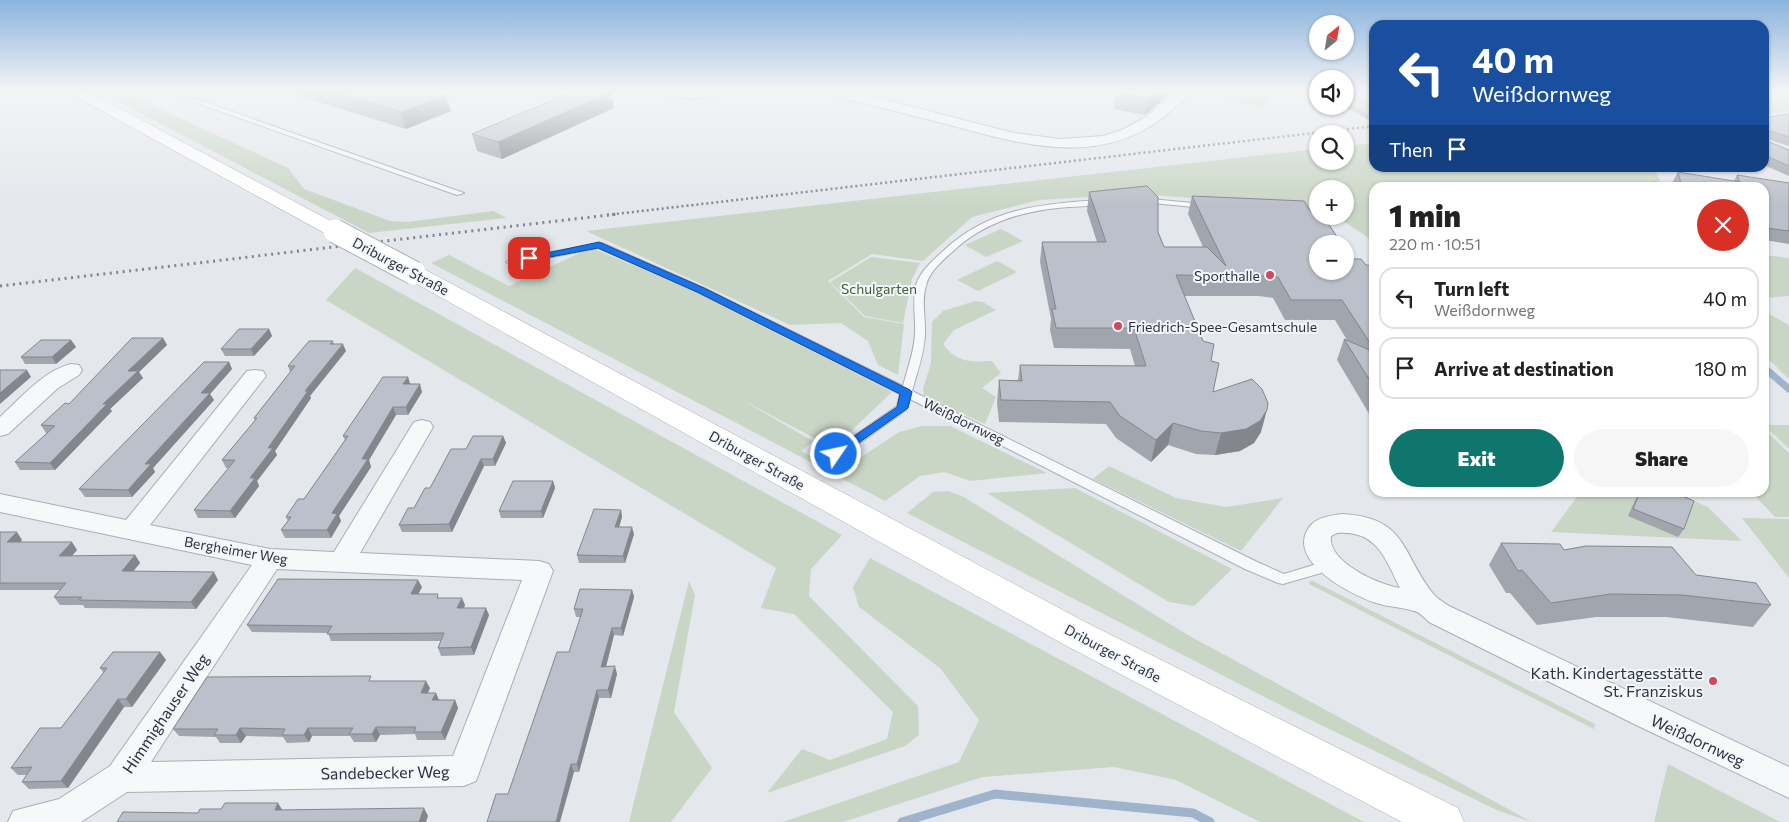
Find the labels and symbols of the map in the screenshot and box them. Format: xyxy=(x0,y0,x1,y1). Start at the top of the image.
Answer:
north arrow xyxy=(1309,15,1354,60)
street label: Driburger Straße xyxy=(350,233,452,299)
pin xyxy=(508,237,550,279)
place label: Sporthalle xyxy=(1194,267,1260,284)
marker: Sporthalle xyxy=(1264,269,1276,281)
park label: Schulgarten xyxy=(841,280,917,297)
place label: Friedrich-Spee-Gesamtschule xyxy=(1128,318,1317,335)
marker: Friedrich-Spee-Gesamtschule xyxy=(1112,320,1124,332)
street label: Weißdornweg xyxy=(920,394,1008,448)
street label: Driburger Straße xyxy=(706,427,808,493)
position arrow xyxy=(809,427,861,479)
street label: Bergheimer Weg xyxy=(183,533,289,568)
street label: Driburger Straße xyxy=(1062,620,1164,686)
street label: Himmighauser Weg xyxy=(118,649,212,777)
place label: Kath. Kindertagesstätte St. Franziskus xyxy=(1531,663,1703,700)
marker: Kath. Kindertagesstätte St. Franziskus xyxy=(1707,675,1719,687)
street label: Weißdornweg xyxy=(1648,710,1748,770)
street label: Sandebecker Weg xyxy=(320,761,450,783)

